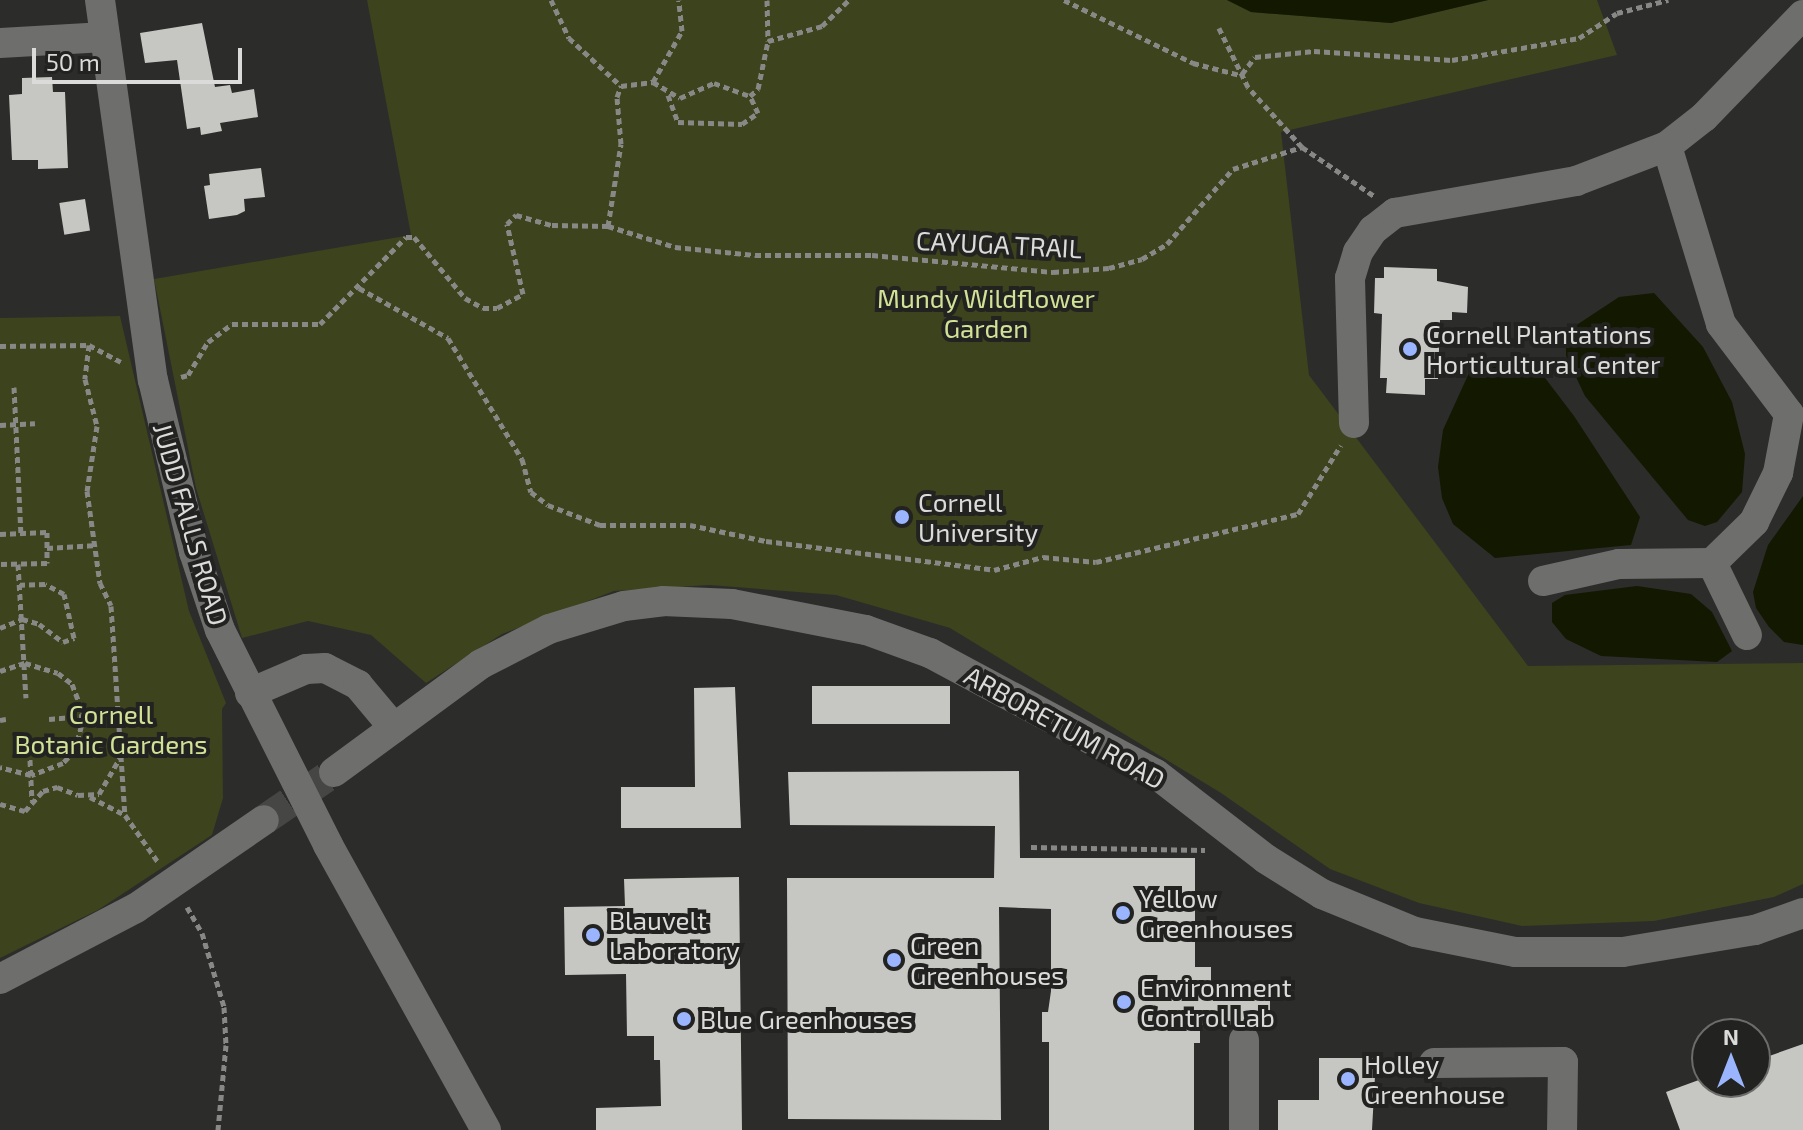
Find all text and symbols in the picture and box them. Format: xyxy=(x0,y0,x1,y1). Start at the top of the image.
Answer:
scale bar xyxy=(36,32,246,82)
text: 50 m xyxy=(46,47,100,76)
street label: CAYUGA TRAIL xyxy=(915,224,1083,264)
park label: Mundy Wildflower Garden xyxy=(877,282,1095,344)
place label: Cornell Plantations Horticultural Center xyxy=(1426,318,1661,380)
marker: Cornell Plantations Horticultural Center xyxy=(1401,340,1419,358)
street label: JUDD FALLS ROAD xyxy=(147,419,235,629)
place label: Cornell University xyxy=(918,486,1038,548)
marker: Cornell University xyxy=(893,508,911,526)
street label: ARBORETUM ROAD xyxy=(959,659,1171,795)
park label: Cornell Botanic Gardens xyxy=(14,698,208,760)
place label: Yellow Greenhouses xyxy=(1139,882,1294,944)
place label: Blauvelt Laboratory xyxy=(609,904,740,966)
marker: Yellow Greenhouses xyxy=(1114,904,1132,922)
marker: Blauvelt Laboratory xyxy=(584,926,602,944)
place label: Green Greenhouses xyxy=(910,929,1065,990)
marker: Green Greenhouses xyxy=(885,951,903,969)
place label: Environment Control Lab xyxy=(1140,971,1292,1032)
marker: Environment Control Lab xyxy=(1115,993,1133,1011)
place label: Blue Greenhouses xyxy=(700,1003,913,1035)
marker: Blue Greenhouses xyxy=(675,1010,693,1028)
north arrow xyxy=(1691,1018,1771,1098)
text: N xyxy=(1723,1023,1739,1049)
place label: Holley Greenhouse xyxy=(1364,1048,1505,1110)
marker: Holley Greenhouse xyxy=(1339,1070,1357,1088)

